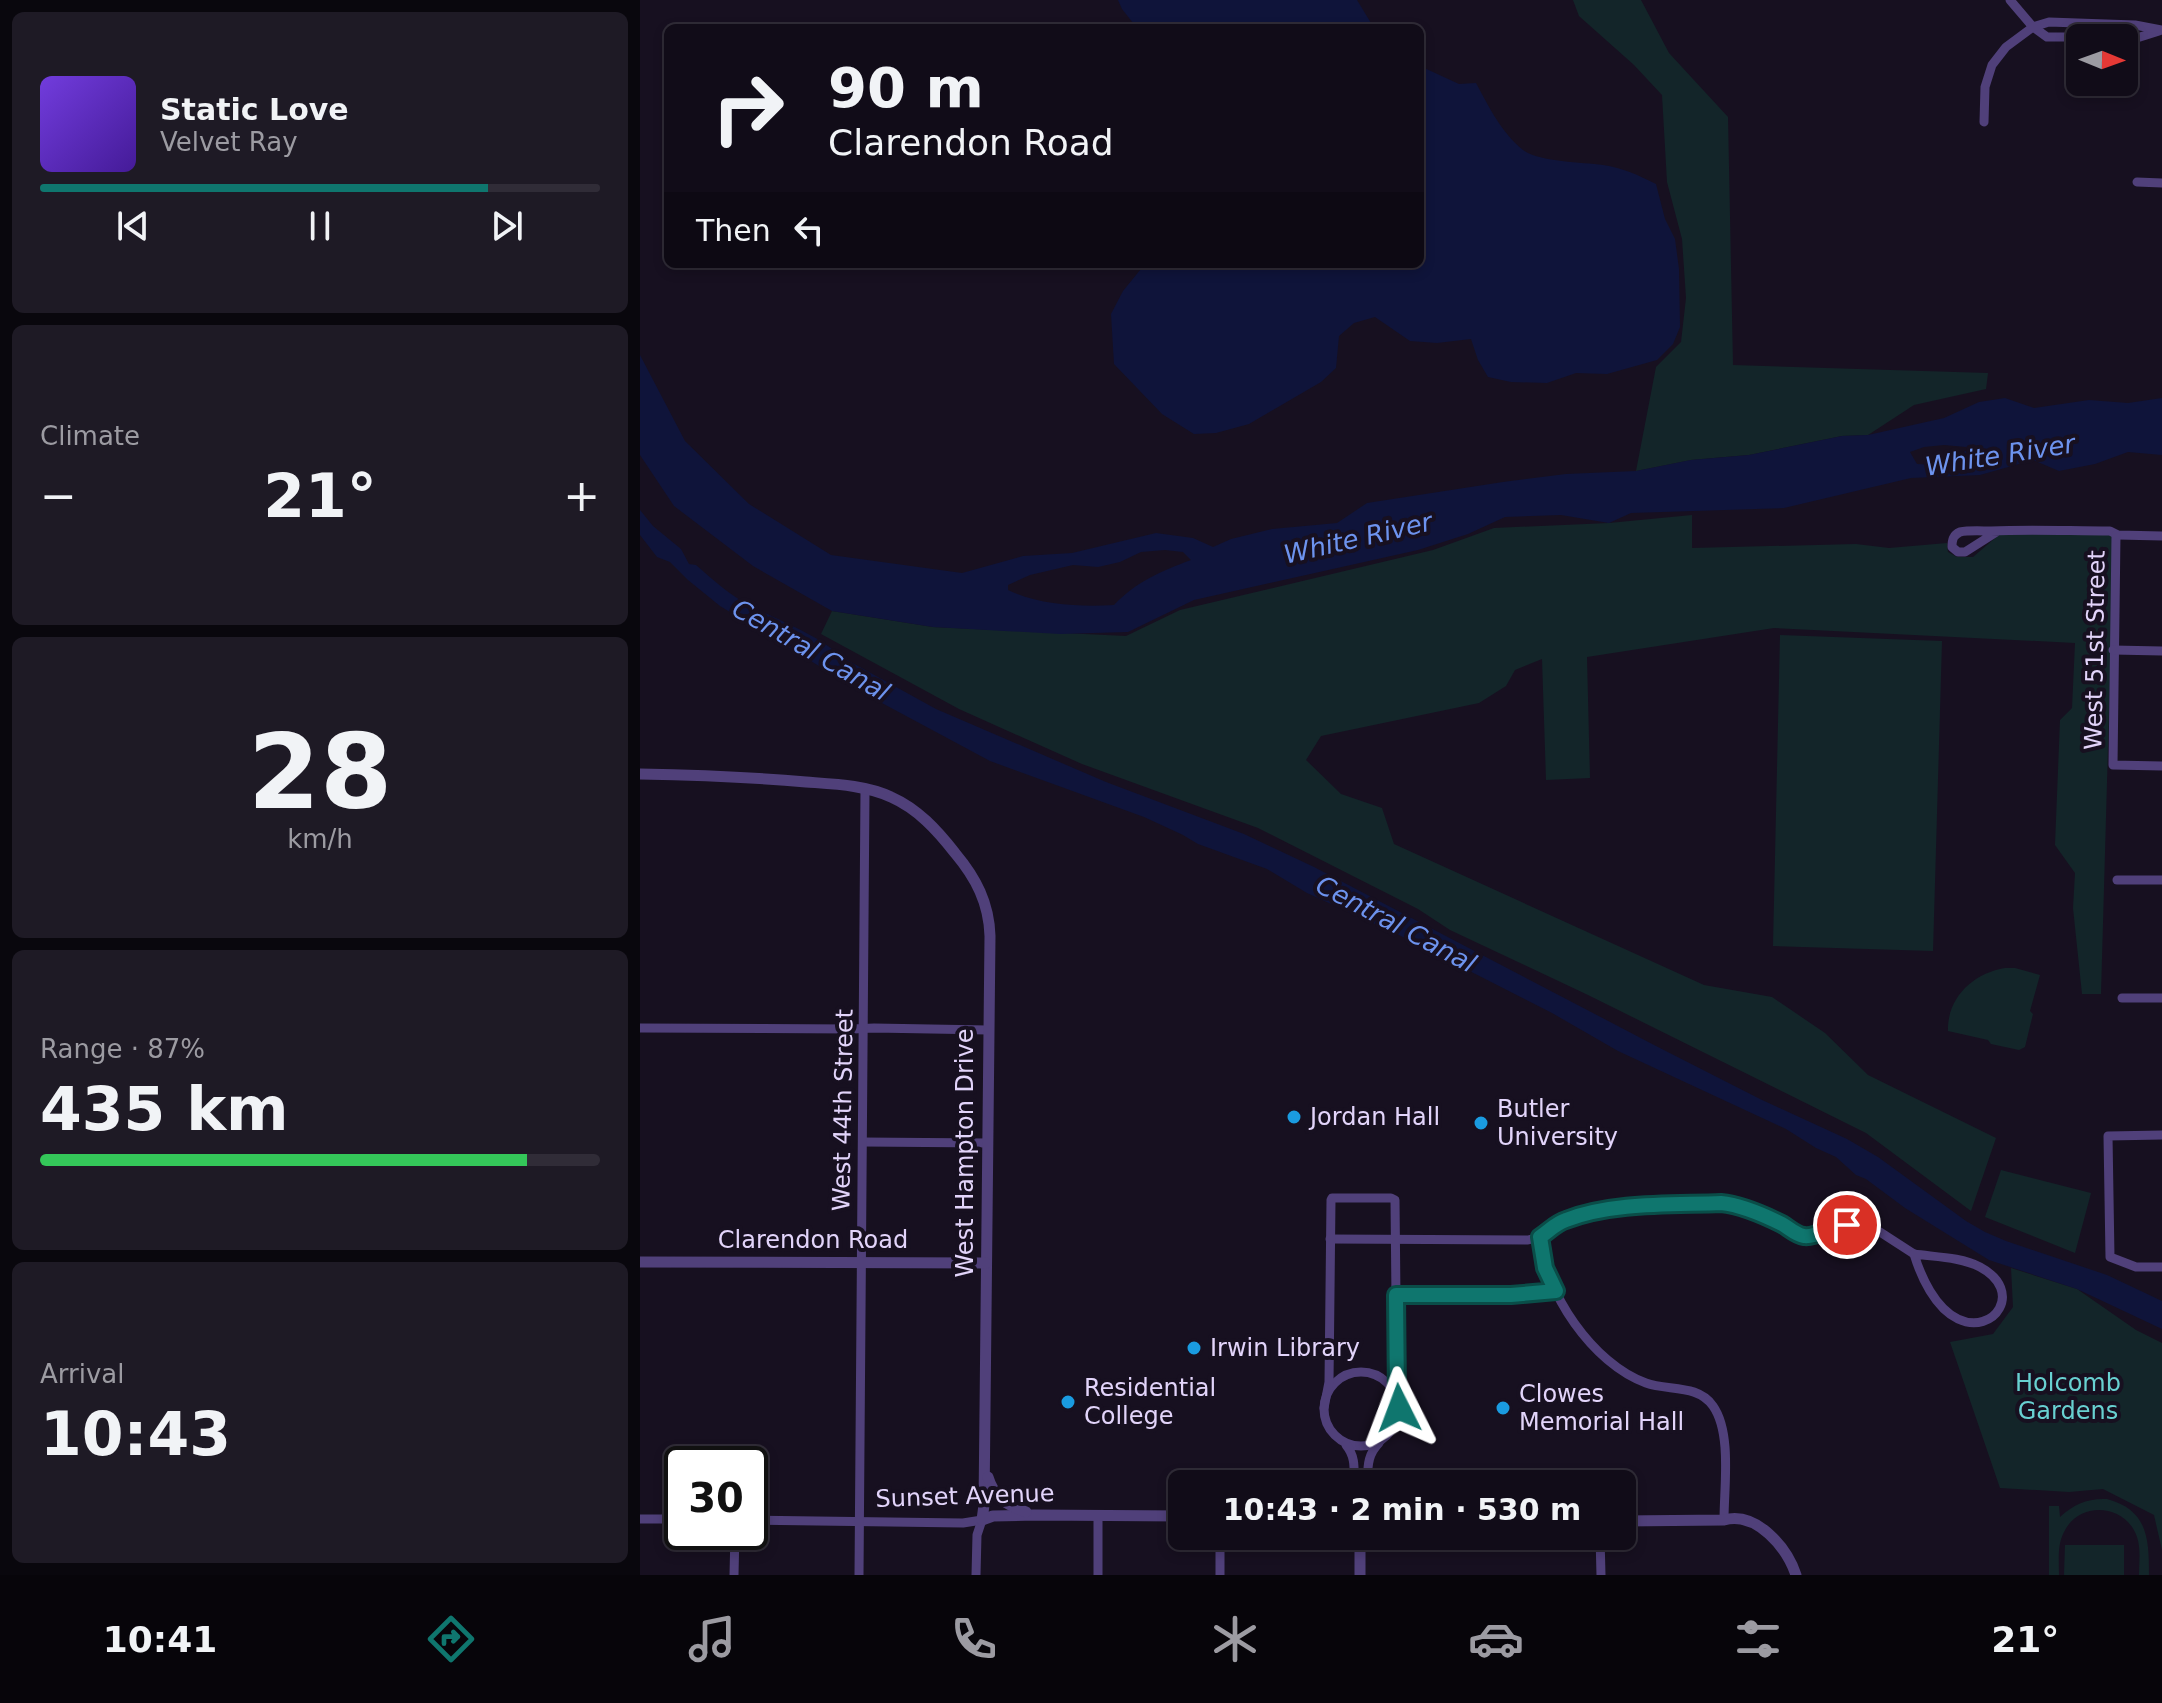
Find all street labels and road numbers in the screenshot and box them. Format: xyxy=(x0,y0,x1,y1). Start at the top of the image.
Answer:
street label: West 51st Street xyxy=(2079,550,2111,750)
street label: West 44th Street xyxy=(827,1009,859,1211)
street label: West Hampton Drive xyxy=(951,1029,979,1277)
street label: Clarendon Road xyxy=(718,1226,908,1254)
street label: Sunset Avenue xyxy=(875,1479,1055,1513)

